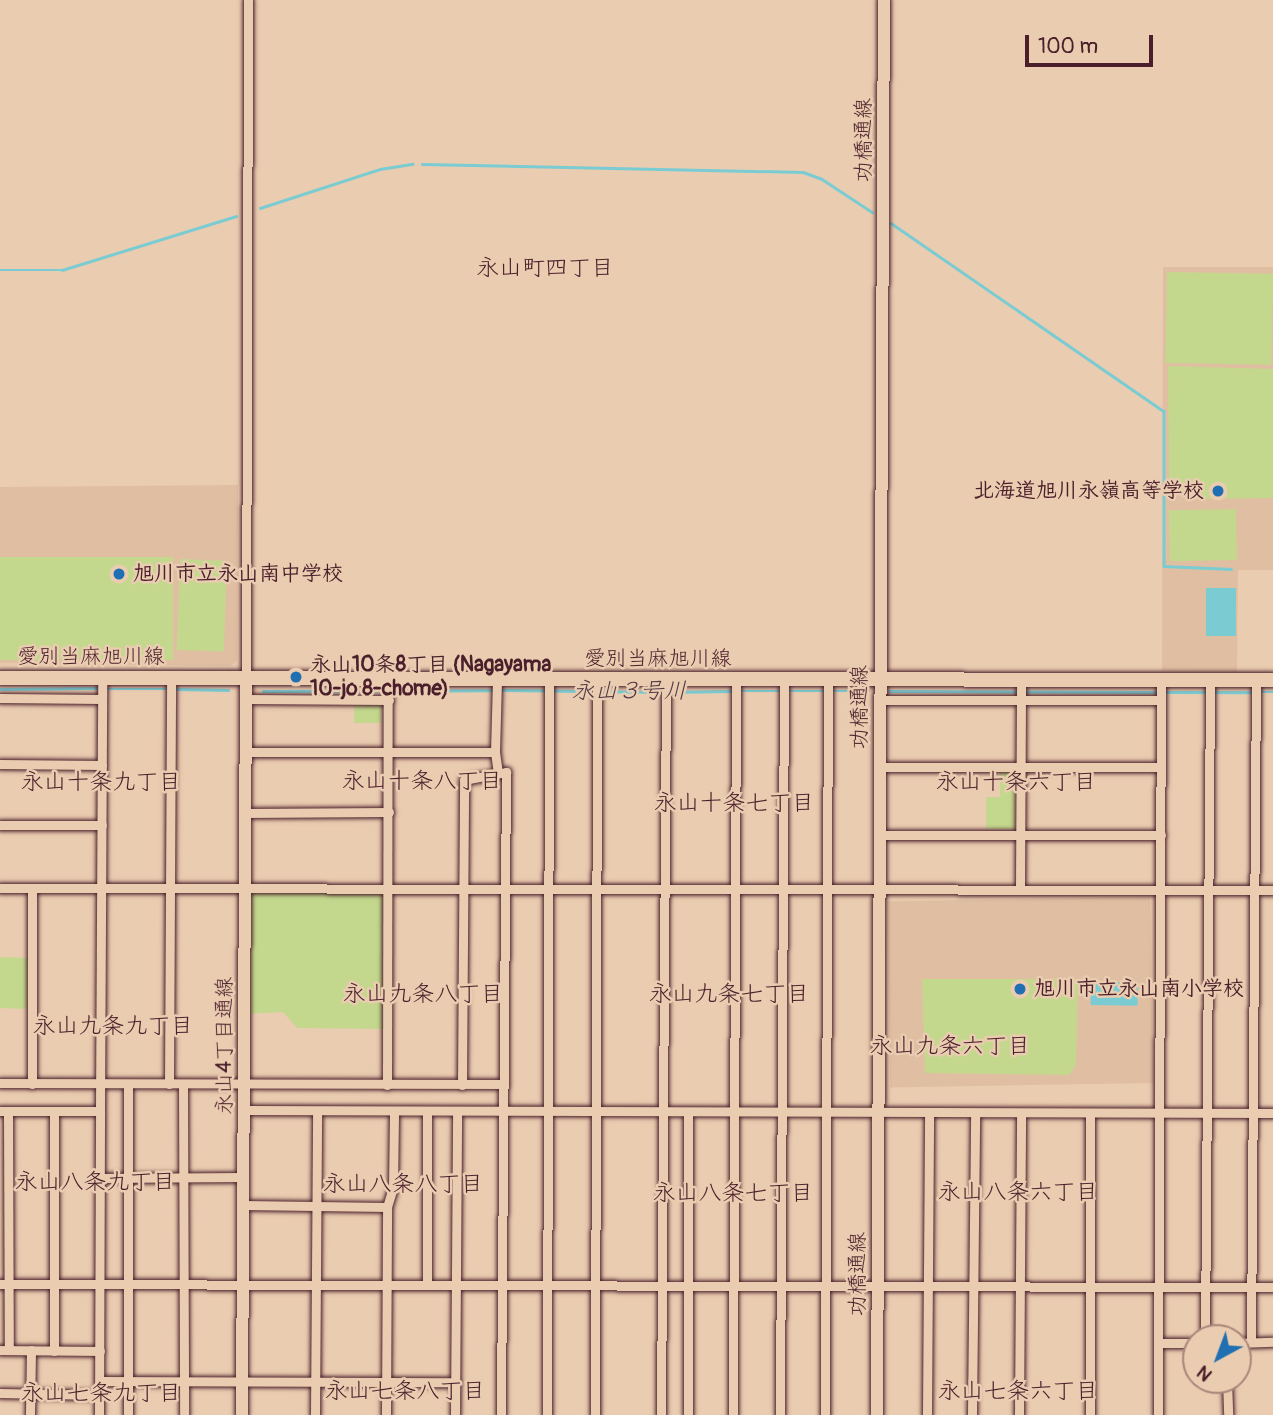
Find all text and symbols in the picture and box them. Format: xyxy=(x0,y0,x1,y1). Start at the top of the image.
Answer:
scale bar xyxy=(1028,21,1156,65)
text: 100 m xyxy=(1038,33,1098,60)
street label: 功橋通線 xyxy=(851,98,877,182)
district label: 永山町四丁目 xyxy=(476,254,614,282)
place label: 北海道旭川永嶺高等学校 xyxy=(973,478,1204,504)
marker: 北海道旭川永嶺高等学校 xyxy=(1210,483,1226,499)
place label: 旭川市立永山南中学校 xyxy=(133,561,343,587)
marker: 旭川市立永山南中学校 xyxy=(111,566,127,582)
street label: 愛別当麻旭川線 xyxy=(18,644,164,670)
street label: 愛別当麻旭川線 xyxy=(585,646,731,672)
place label: 永山10条8丁目 (Nagayama 10-jo 8-chome) xyxy=(310,652,551,702)
street label: 功橋通線 xyxy=(847,665,873,749)
marker: 永山10条8丁目 (Nagayama 10-jo 8-chome) xyxy=(288,669,304,685)
water label: 永山３号川 xyxy=(572,677,686,705)
district label: 永山十条八丁目 xyxy=(342,767,502,795)
district label: 永山十条九丁目 xyxy=(21,768,181,796)
district label: 永山十条六丁目 xyxy=(936,768,1096,796)
district label: 永山十条七丁目 xyxy=(654,789,814,817)
place label: 旭川市立永山南小学校 xyxy=(1034,976,1244,1002)
street label: 永山4丁目通線 xyxy=(212,977,238,1115)
district label: 永山九条八丁目 xyxy=(343,980,503,1008)
district label: 永山九条七丁目 xyxy=(649,980,809,1008)
marker: 旭川市立永山南小学校 xyxy=(1012,981,1028,997)
district label: 永山九条九丁目 xyxy=(33,1012,193,1040)
district label: 永山九条六丁目 xyxy=(870,1032,1030,1060)
district label: 永山八条九丁目 xyxy=(15,1168,175,1196)
district label: 永山八条八丁目 xyxy=(323,1170,483,1198)
district label: 永山八条六丁目 xyxy=(938,1178,1098,1206)
district label: 永山八条七丁目 xyxy=(653,1179,813,1207)
street label: 功橋通線 xyxy=(845,1232,871,1316)
north arrow xyxy=(1182,1324,1252,1394)
text: N xyxy=(1192,1360,1217,1387)
district label: 永山七条八丁目 xyxy=(325,1377,485,1405)
district label: 永山七条六丁目 xyxy=(938,1377,1098,1405)
district label: 永山七条九丁目 xyxy=(21,1379,181,1407)

